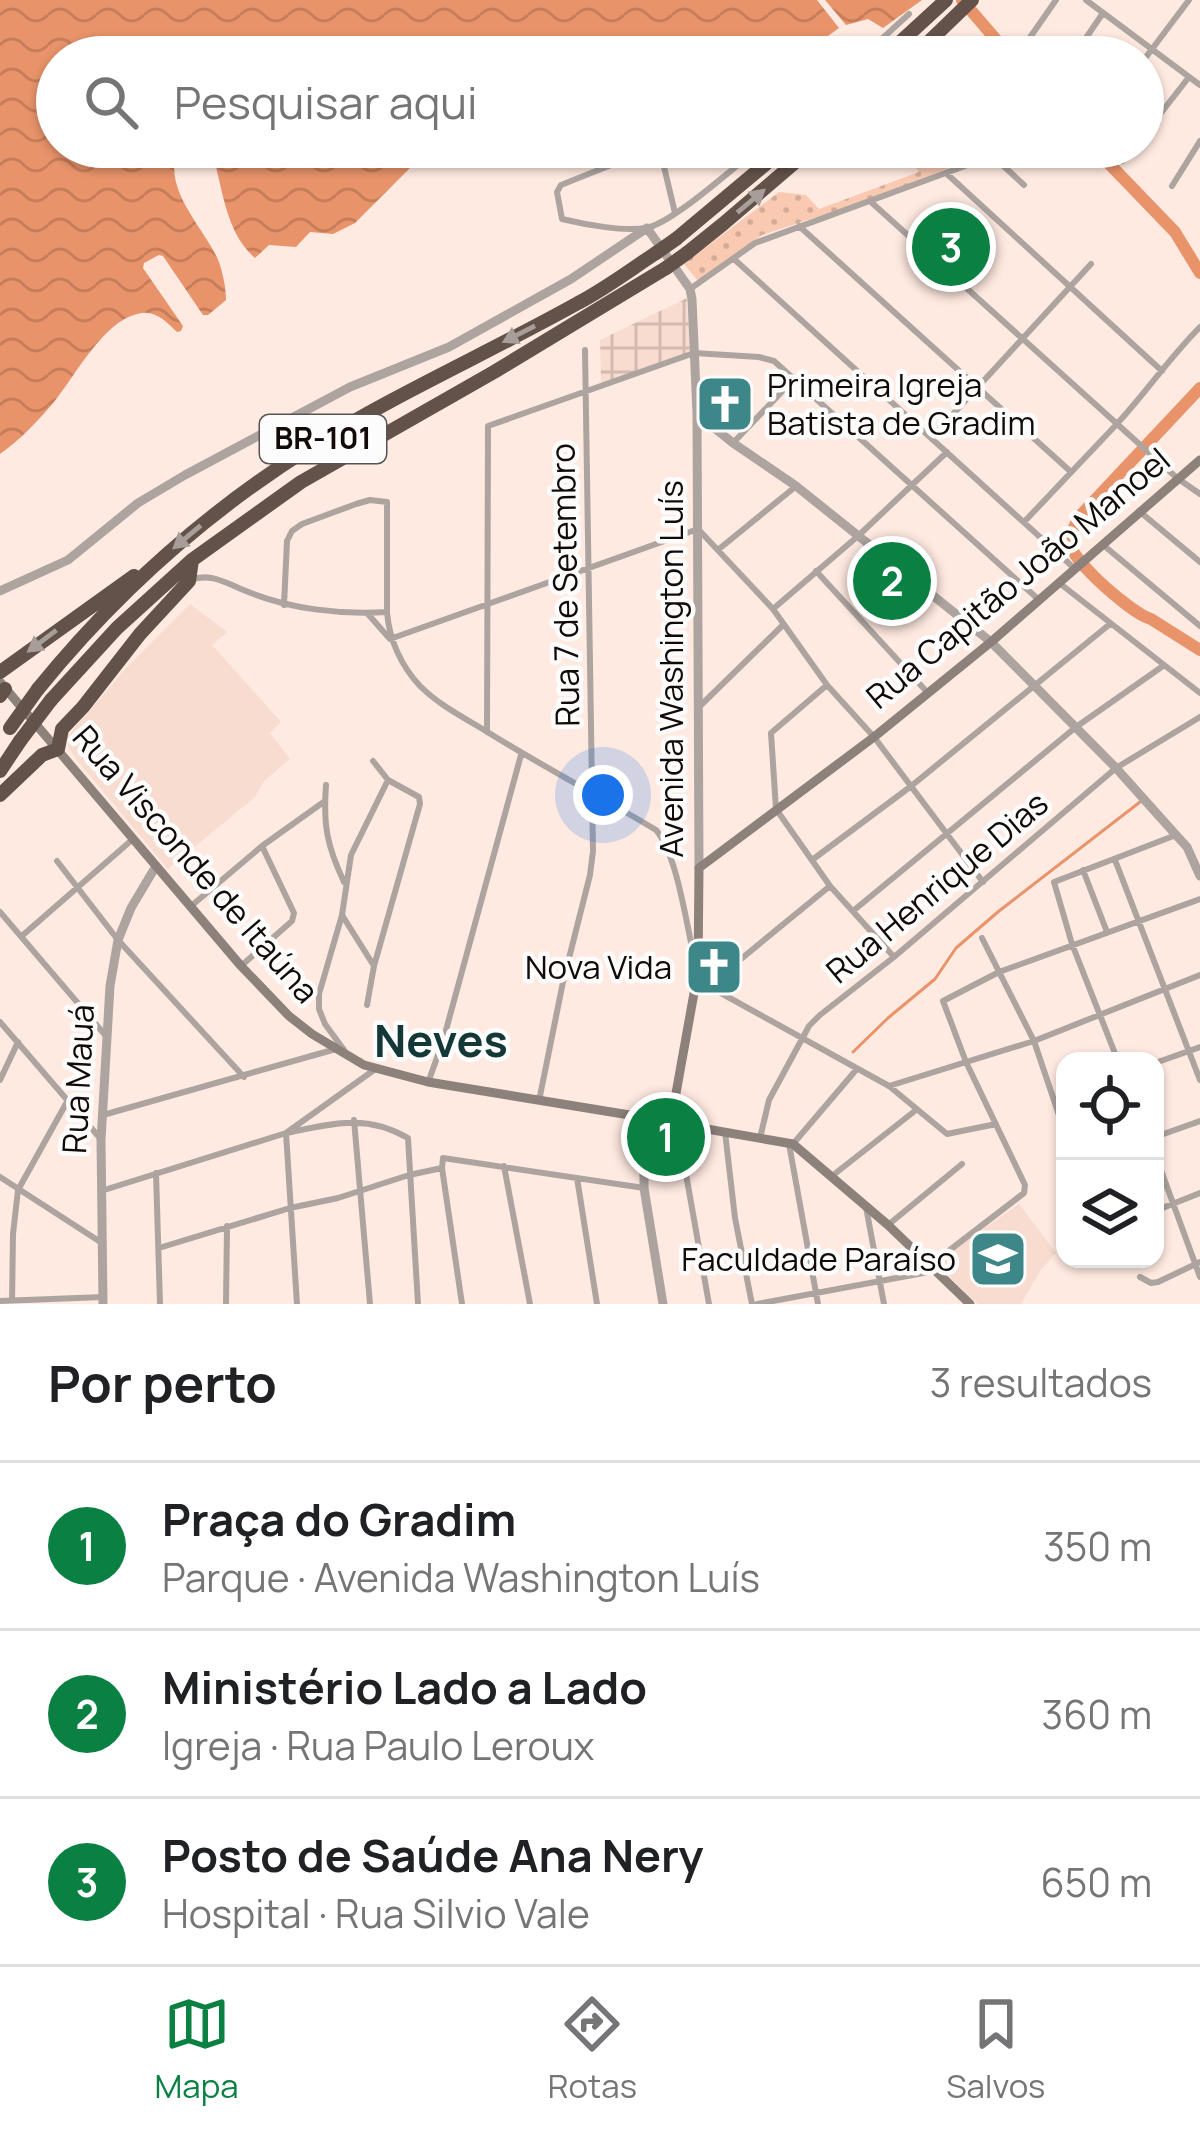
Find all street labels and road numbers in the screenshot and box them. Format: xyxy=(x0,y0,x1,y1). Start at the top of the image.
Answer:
road number: BR-101 xyxy=(260,415,386,463)
street label: Rua Capitão João Manoel xyxy=(856,437,1179,718)
street label: Rua 7 de Setembro xyxy=(540,443,589,727)
street label: Avenida Washington Luís xyxy=(648,480,693,858)
street label: Rua Visconde de Itaúna xyxy=(63,715,330,1012)
street label: Rua Henrique Dias xyxy=(816,781,1057,993)
street label: Rua Mauá xyxy=(51,1003,104,1155)

